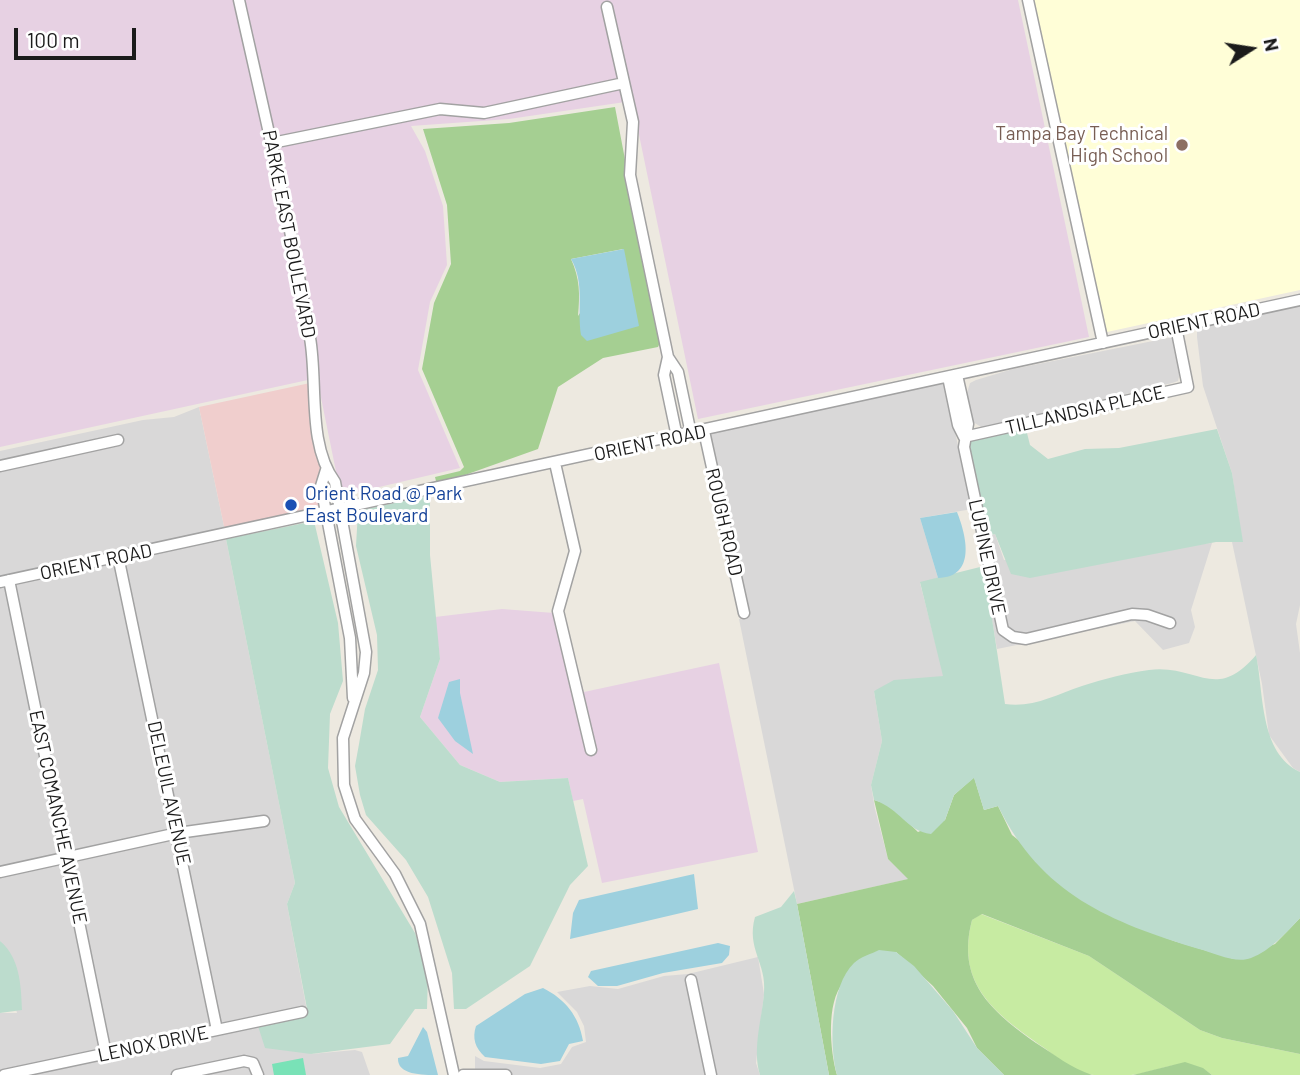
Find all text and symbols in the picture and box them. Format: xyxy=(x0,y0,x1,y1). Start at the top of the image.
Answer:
scale bar xyxy=(18,14,140,58)
north arrow xyxy=(1216,14,1286,84)
text: 100 m xyxy=(27,27,80,52)
text: N xyxy=(1259,36,1285,53)
place label: Tampa Bay Technical High School xyxy=(995,123,1168,167)
street label: PARKE EAST BOULEVARD xyxy=(258,128,320,340)
marker: Tampa Bay Technical High School xyxy=(1174,137,1190,153)
street label: ORIENT ROAD xyxy=(1146,298,1262,344)
street label: TILLANDSIA PLACE xyxy=(1003,381,1167,439)
street label: ORIENT ROAD xyxy=(592,420,708,466)
street label: ROUGH ROAD xyxy=(701,466,747,578)
place label: Orient Road @ Park East Boulevard xyxy=(305,483,462,527)
marker: Orient Road @ Park East Boulevard xyxy=(283,497,299,513)
street label: LUPINE DRIVE xyxy=(964,497,1010,617)
street label: ORIENT ROAD xyxy=(38,539,154,585)
street label: EAST COMANCHE AVENUE xyxy=(24,708,92,926)
street label: DELEUIL AVENUE xyxy=(143,719,195,867)
street label: LENOX DRIVE xyxy=(96,1021,210,1067)

